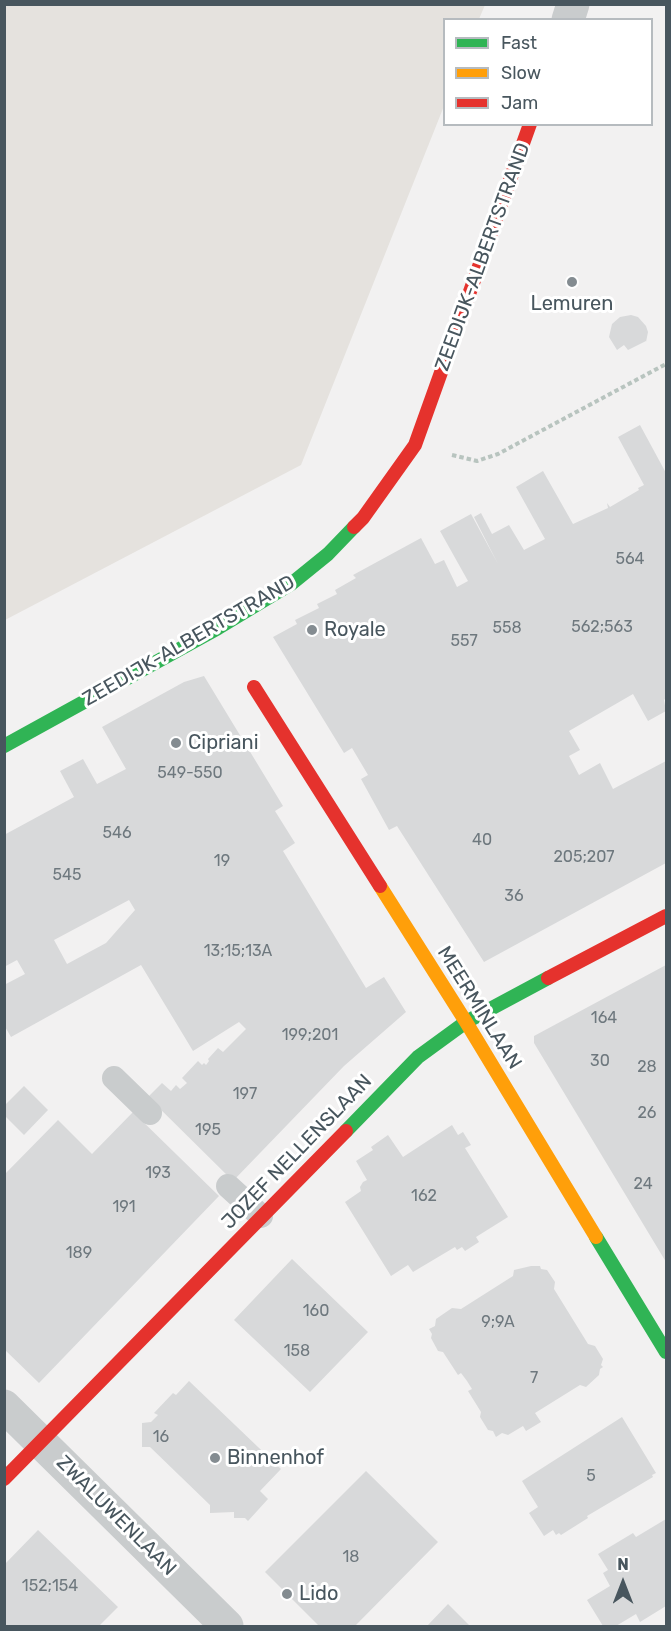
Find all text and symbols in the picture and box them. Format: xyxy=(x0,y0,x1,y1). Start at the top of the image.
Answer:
legend xyxy=(443,18,653,126)
text: Fast xyxy=(501,32,537,54)
text: Slow xyxy=(501,62,541,84)
text: Jam xyxy=(501,92,538,114)
street label: ZEEDIJK-ALBERTSTRAND xyxy=(431,140,535,374)
marker: Lemuren xyxy=(565,275,579,289)
place label: Lemuren xyxy=(531,292,613,316)
house number: 564 xyxy=(615,549,645,569)
street label: ZEEDIJK-ALBERTSTRAND xyxy=(79,570,299,712)
house number: 562;563 xyxy=(571,617,633,637)
place label: Royale xyxy=(324,618,386,642)
house number: 558 xyxy=(492,618,522,638)
marker: Royale xyxy=(305,623,319,637)
house number: 557 xyxy=(450,631,478,651)
place label: Cipriani xyxy=(188,731,259,755)
marker: Cipriani xyxy=(169,736,183,750)
house number: 549-550 xyxy=(157,763,223,783)
house number: 546 xyxy=(102,823,132,843)
house number: 40 xyxy=(472,830,492,850)
house number: 205;207 xyxy=(553,847,615,867)
house number: 19 xyxy=(214,851,230,871)
house number: 545 xyxy=(53,865,81,885)
house number: 36 xyxy=(504,886,524,906)
house number: 13;15;13A xyxy=(204,941,272,961)
street label: MEERMINLAAN xyxy=(432,942,526,1074)
house number: 164 xyxy=(591,1008,617,1028)
house number: 199;201 xyxy=(282,1025,338,1045)
house number: 30 xyxy=(590,1051,610,1071)
house number: 28 xyxy=(637,1057,657,1077)
street label: JOZEF NELLENSLAAN xyxy=(217,1070,377,1234)
house number: 197 xyxy=(233,1084,257,1104)
house number: 26 xyxy=(637,1103,657,1123)
house number: 195 xyxy=(195,1120,221,1140)
house number: 193 xyxy=(145,1163,171,1183)
house number: 24 xyxy=(633,1174,653,1194)
house number: 162 xyxy=(411,1186,437,1206)
house number: 191 xyxy=(112,1197,136,1217)
house number: 189 xyxy=(66,1243,92,1263)
house number: 160 xyxy=(303,1301,329,1321)
house number: 9;9A xyxy=(481,1312,515,1332)
house number: 158 xyxy=(284,1341,310,1361)
house number: 7 xyxy=(530,1368,538,1388)
house number: 16 xyxy=(153,1427,169,1447)
place label: Binnenhof xyxy=(227,1446,324,1470)
street label: ZWALUWENLAAN xyxy=(51,1451,181,1581)
marker: Binnenhof xyxy=(208,1451,222,1465)
house number: 5 xyxy=(586,1466,596,1486)
house number: 18 xyxy=(342,1547,360,1567)
north arrow xyxy=(593,1553,653,1613)
text: N xyxy=(617,1555,629,1574)
house number: 152;154 xyxy=(22,1576,78,1596)
place label: Lido xyxy=(299,1582,338,1606)
marker: Lido xyxy=(280,1587,294,1601)

